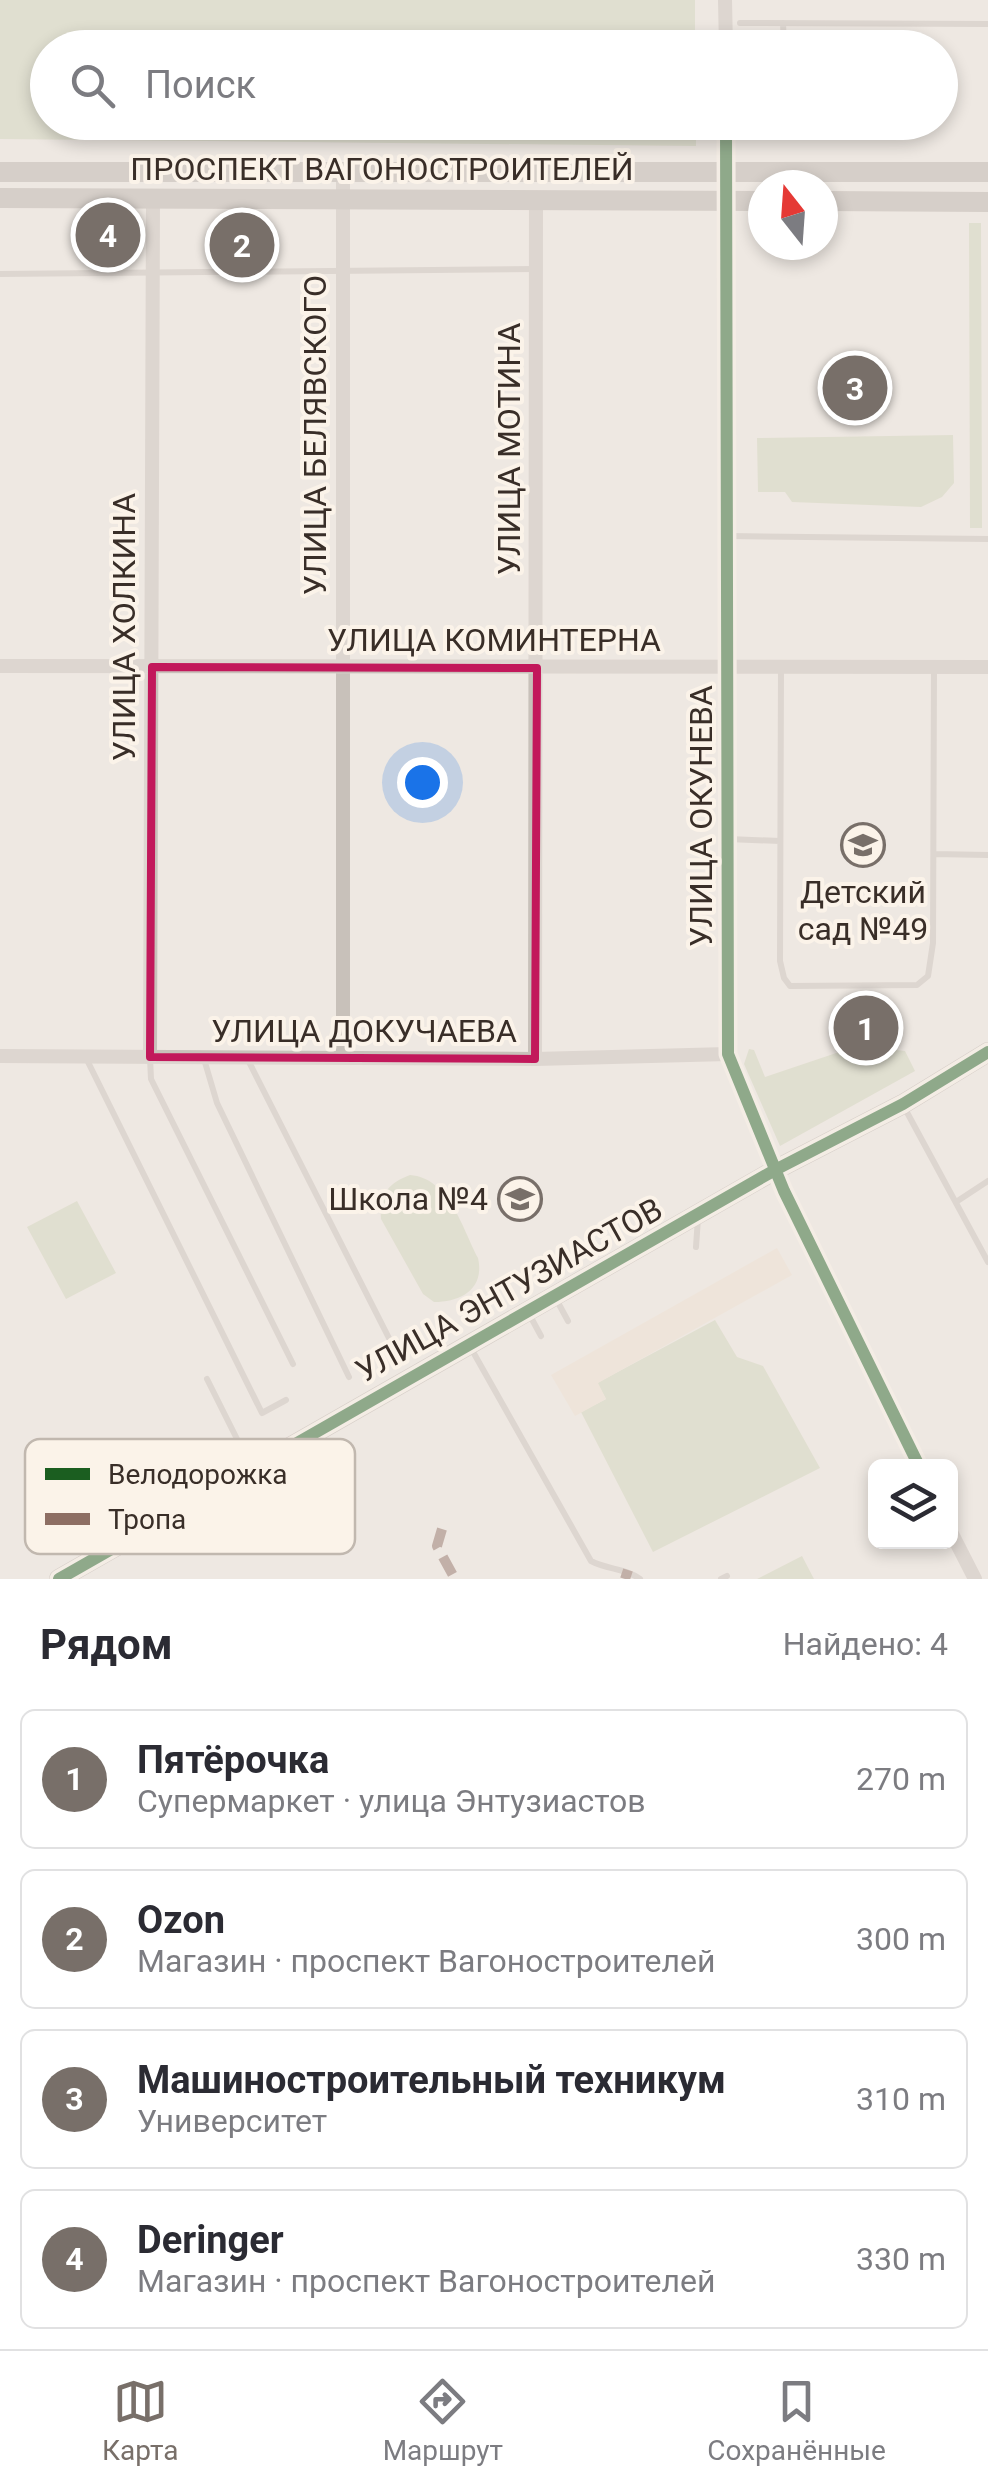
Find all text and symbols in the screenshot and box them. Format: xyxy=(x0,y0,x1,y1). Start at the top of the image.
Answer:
search box xyxy=(30,30,958,140)
icon: search xyxy=(65,58,120,113)
text: Поиск xyxy=(145,63,256,107)
street label: ПРОСПЕКТ ВАГОНОСТРОИТЕЛЕЙ xyxy=(130,150,634,188)
north arrow xyxy=(748,170,838,260)
pin: 4 xyxy=(76,198,140,272)
pin: 2 xyxy=(210,208,274,282)
street label: УЛИЦА БЕЛЯВСКОГО xyxy=(296,275,334,595)
street label: УЛИЦА МОТИНА xyxy=(490,323,528,575)
pin: 3 xyxy=(822,350,888,426)
street label: УЛИЦА ХОЛКИНА xyxy=(105,493,143,761)
street label: УЛИЦА КОМИНТЕРНА xyxy=(327,621,661,659)
street label: УЛИЦА ОКУНЕВА xyxy=(682,685,720,947)
your location xyxy=(397,757,448,808)
school or university icon: Детский сад №49 xyxy=(840,822,886,868)
place label: Детский сад №49 xyxy=(798,873,928,948)
pin: 1 xyxy=(834,990,898,1066)
street label: УЛИЦА ДОКУЧАЕВА xyxy=(211,1012,517,1050)
school or university icon: Школа №4 xyxy=(497,1176,543,1222)
place label: Школа №4 xyxy=(328,1180,488,1218)
street label: УЛИЦА ЭНТУЗИАСТОВ xyxy=(349,1190,669,1390)
legend xyxy=(25,1439,355,1554)
text: Велодорожка xyxy=(108,1458,288,1491)
map controls xyxy=(868,1459,958,1549)
button: layers xyxy=(868,1459,958,1549)
text: Тропа xyxy=(108,1503,186,1536)
text: Рядом xyxy=(40,1620,173,1669)
text: Найдено: 4 xyxy=(783,1625,948,1663)
text: Пятёрочка xyxy=(137,1738,329,1782)
text: 1 xyxy=(65,1760,84,1798)
text: 270 m xyxy=(856,1760,946,1798)
text: Супермаркет · улица Энтузиастов xyxy=(137,1782,646,1820)
text: Ozon xyxy=(137,1898,225,1942)
text: 2 xyxy=(65,1920,84,1958)
text: 300 m xyxy=(856,1920,946,1958)
text: Магазин · проспект Вагоностроителей xyxy=(137,1942,715,1980)
text: Машиностроительный техникум xyxy=(137,2058,726,2102)
text: 3 xyxy=(65,2080,84,2118)
text: 310 m xyxy=(856,2080,946,2118)
text: Университет xyxy=(137,2102,327,2140)
text: Deringer xyxy=(137,2218,284,2262)
text: 4 xyxy=(65,2240,84,2278)
text: 330 m xyxy=(856,2240,946,2278)
text: Магазин · проспект Вагоностроителей xyxy=(137,2262,715,2300)
tab: Карта xyxy=(102,2374,178,2467)
tab: Маршрут xyxy=(383,2374,503,2467)
tab: Сохранённые xyxy=(707,2374,886,2467)

